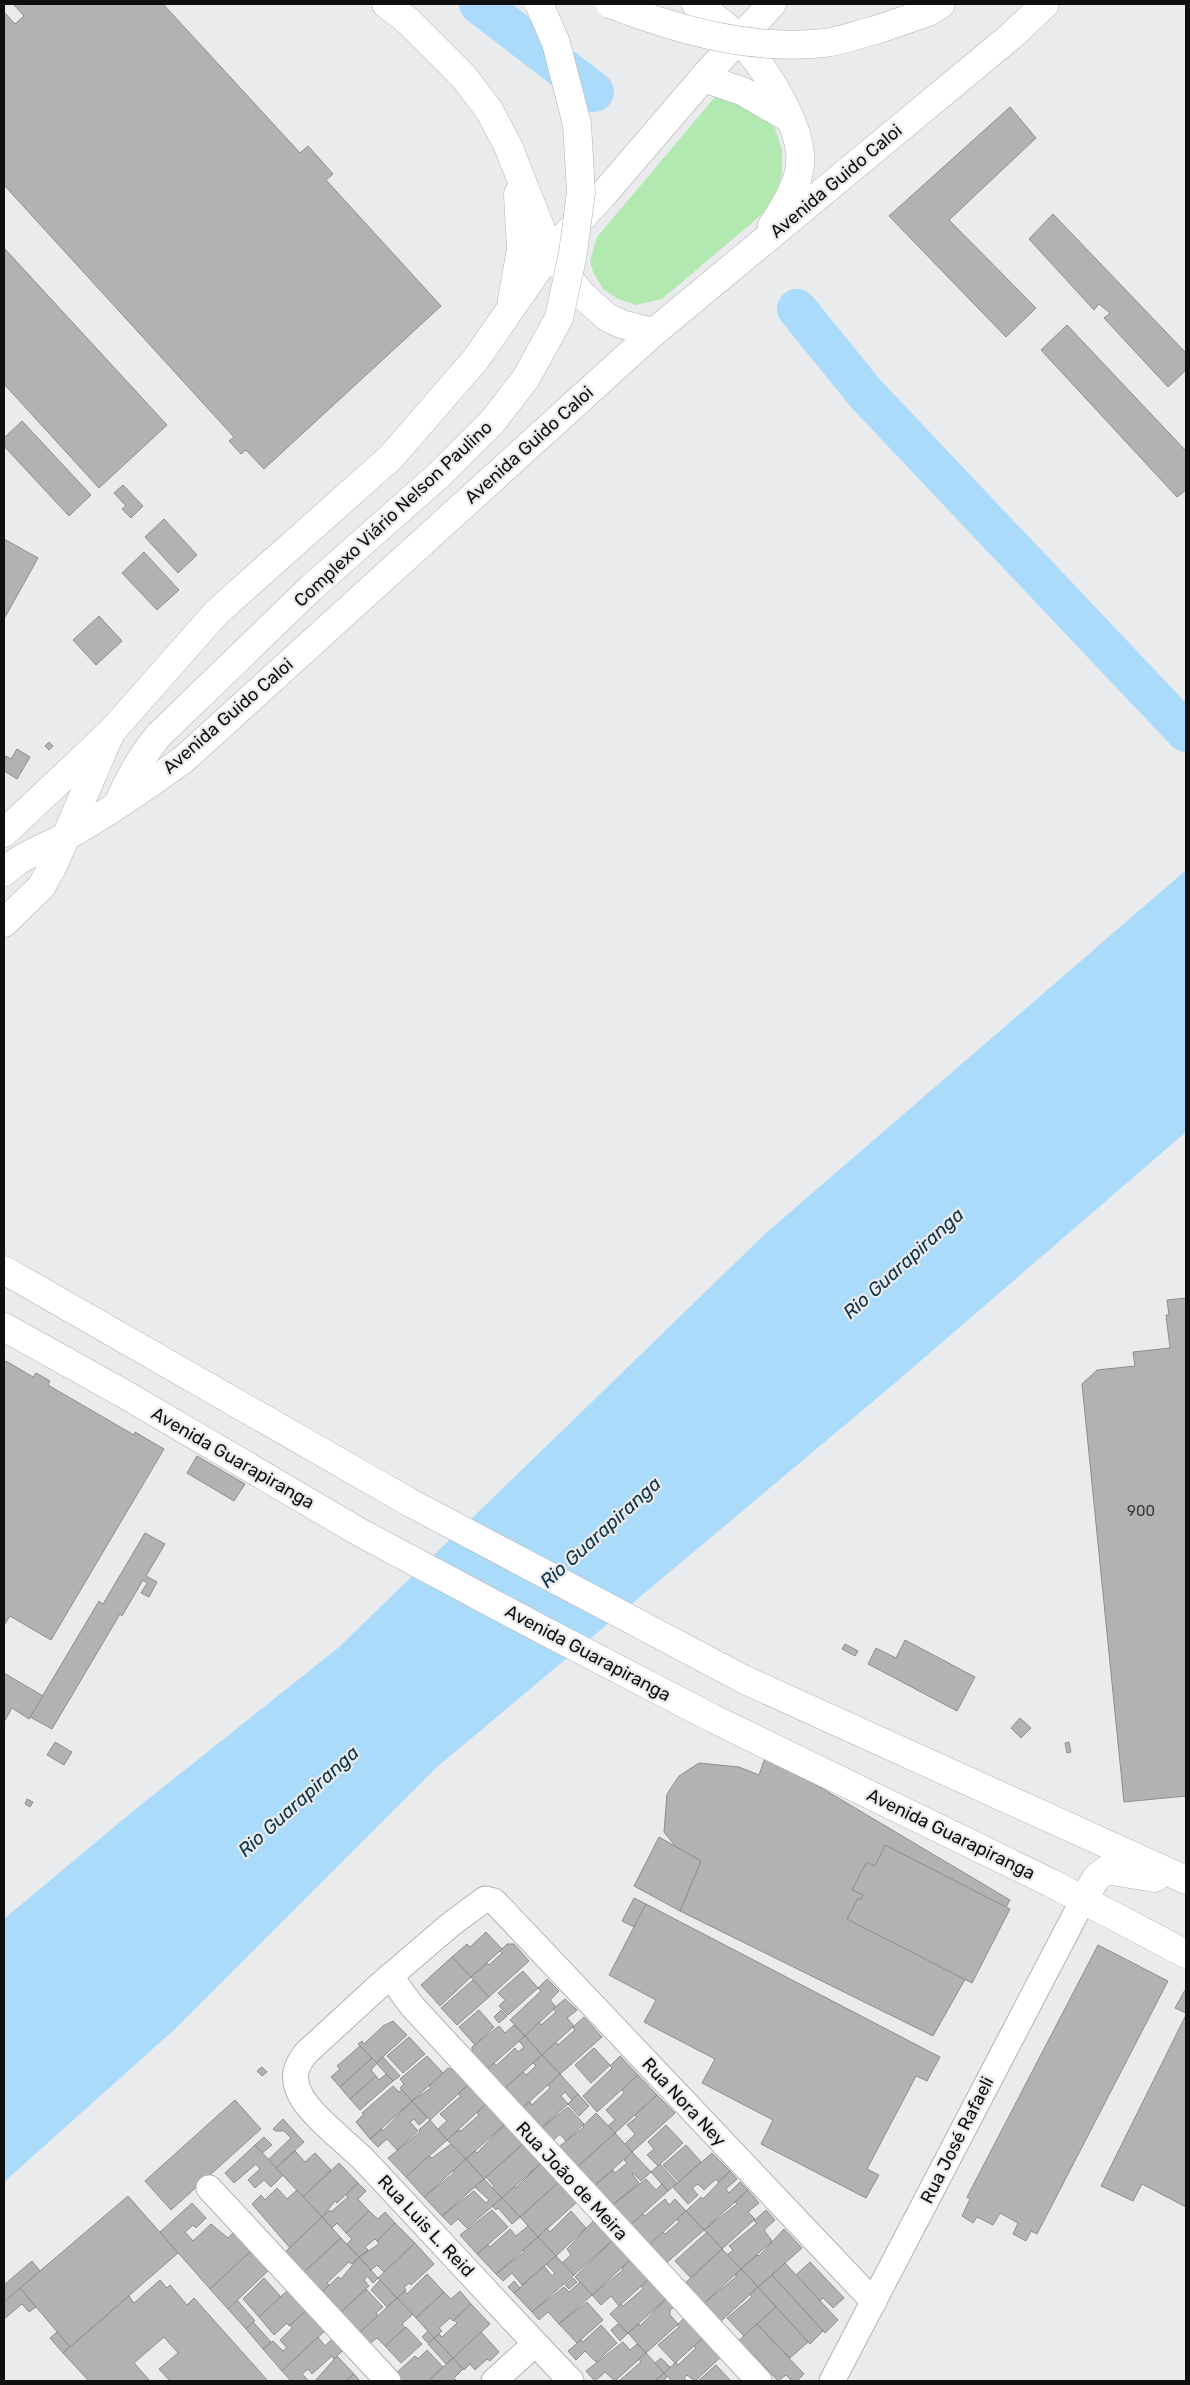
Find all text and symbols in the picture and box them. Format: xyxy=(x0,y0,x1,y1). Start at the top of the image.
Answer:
street label: Avenida Guido Caloi xyxy=(766,119,906,243)
street label: Avenida Guido Caloi xyxy=(460,381,598,509)
street label: Complexo Viário Nelson Paulino xyxy=(289,416,497,612)
street label: Avenida Guido Caloi xyxy=(158,653,298,779)
water label: Rio Guarapiranga xyxy=(838,1203,969,1324)
street label: Avenida Guarapiranga xyxy=(148,1402,318,1514)
water label: Rio Guarapiranga xyxy=(535,1472,666,1593)
house number: 900 xyxy=(1127,1502,1155,1520)
street label: Avenida Guarapiranga xyxy=(501,1600,675,1706)
water label: Rio Guarapiranga xyxy=(233,1741,364,1862)
street label: Avenida Guarapiranga xyxy=(863,1784,1039,1884)
street label: Rua Nora Ney xyxy=(637,2053,731,2151)
street label: Rua José Rafaeli xyxy=(916,2073,998,2207)
street label: Rua João de Meira xyxy=(511,2117,633,2245)
street label: Rua Luis L. Reid xyxy=(373,2170,479,2282)

